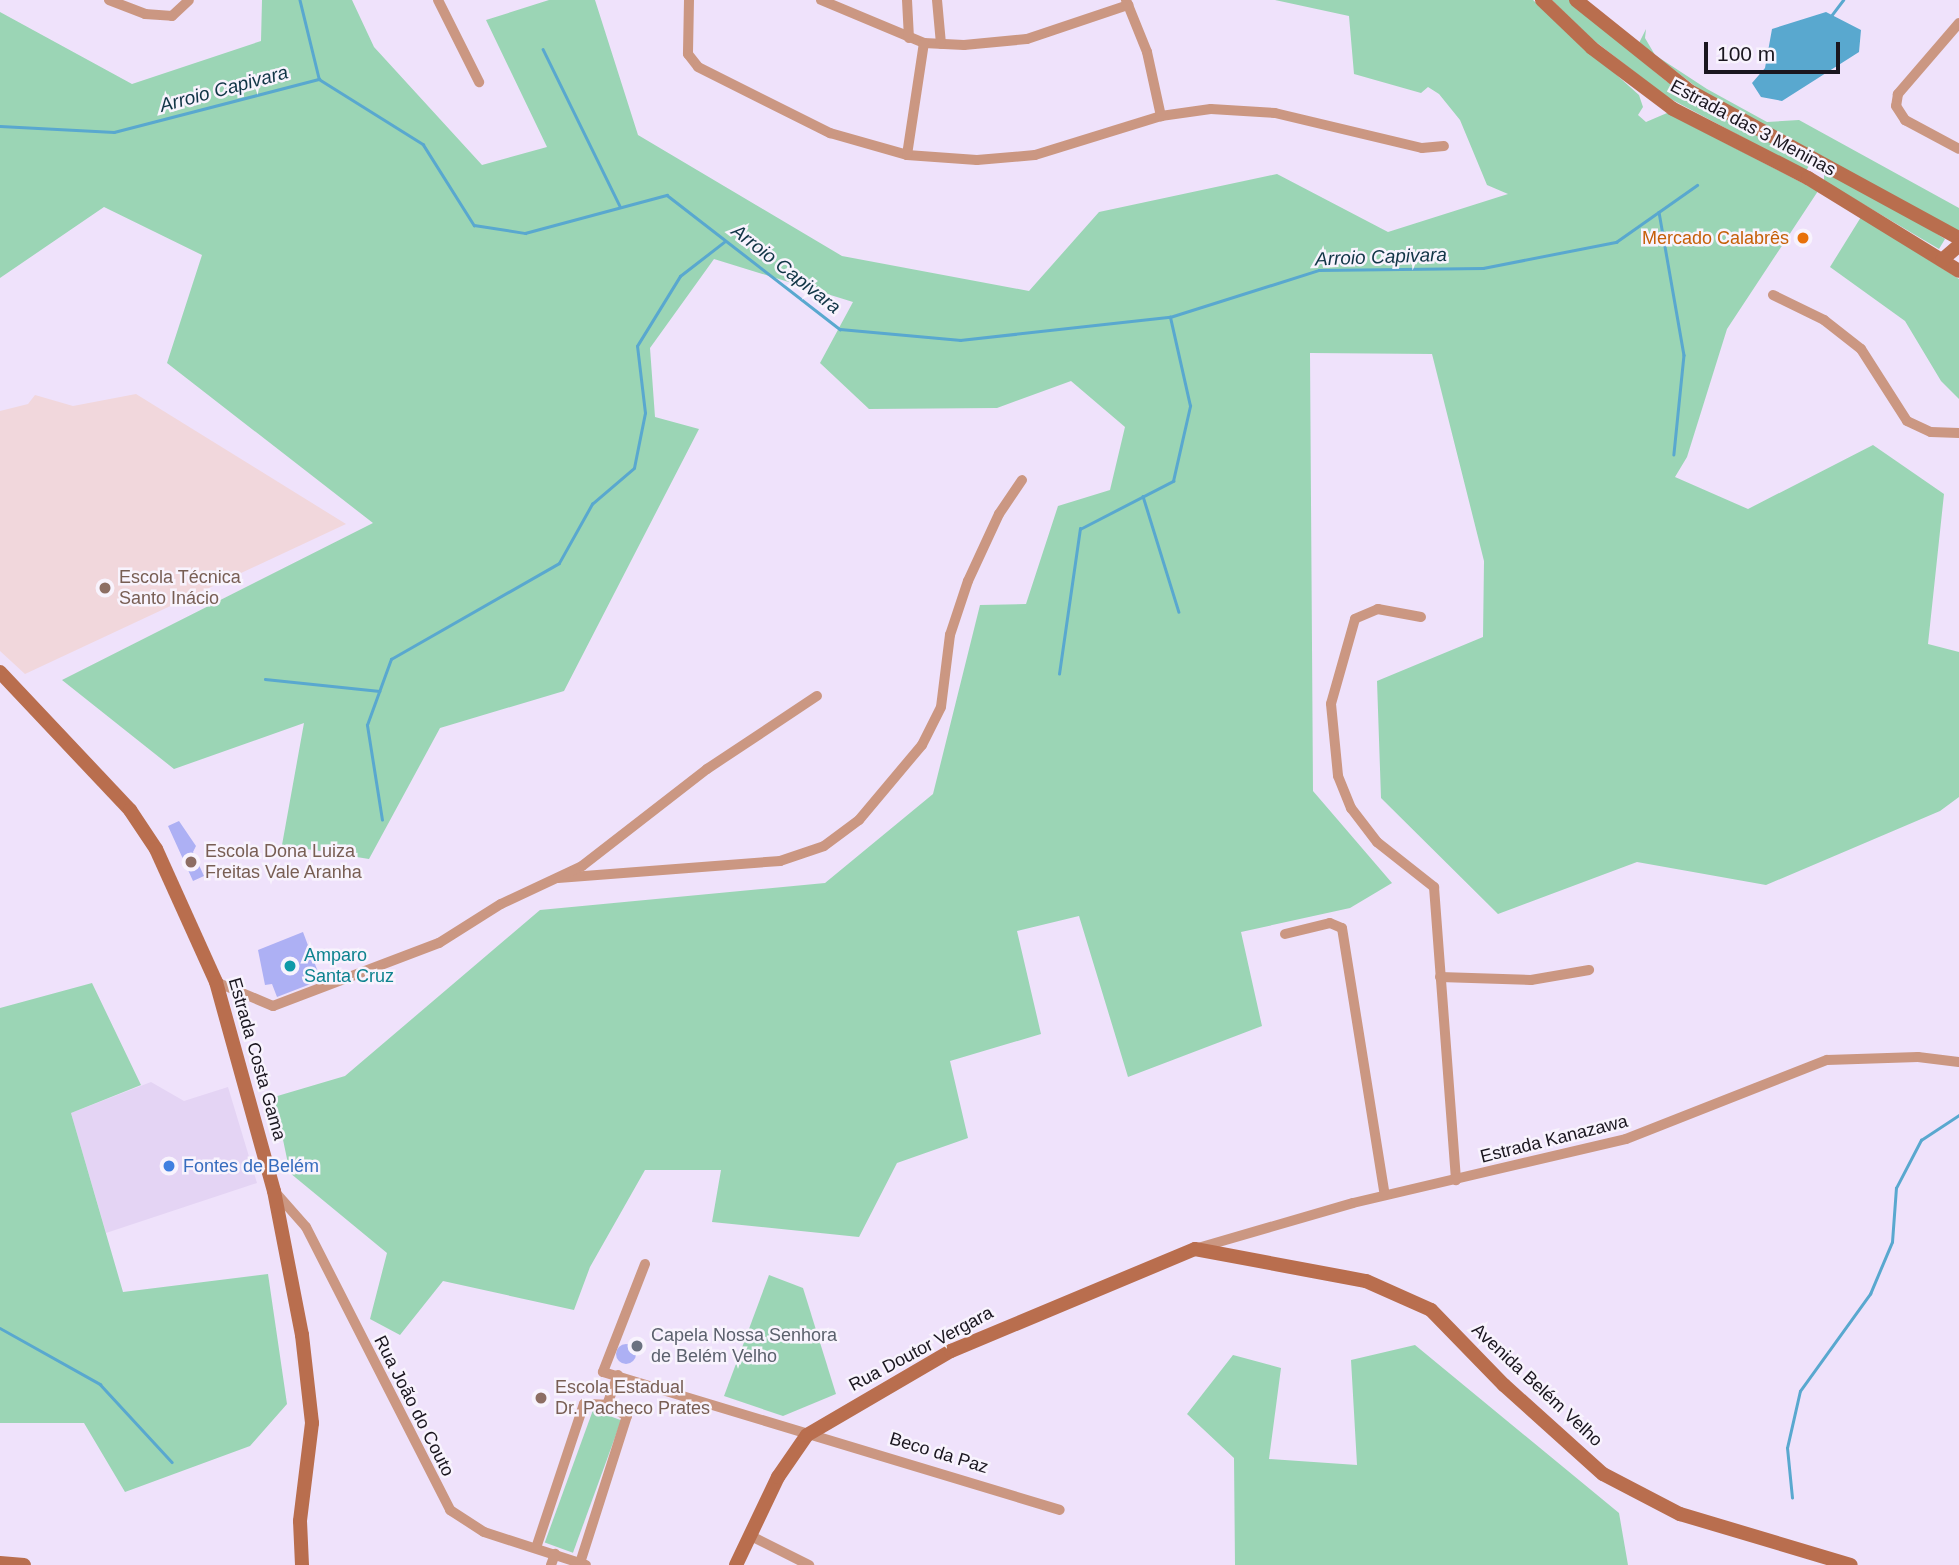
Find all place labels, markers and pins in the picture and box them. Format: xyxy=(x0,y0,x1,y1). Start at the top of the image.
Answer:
place label: Mercado Calabrês xyxy=(1642,227,1789,249)
marker: Mercado Calabrês xyxy=(1795,230,1811,246)
place label: Escola Técnica Santo Inácio xyxy=(119,567,241,610)
marker: Escola Técnica Santo Inácio xyxy=(97,580,113,596)
place label: Escola Dona Luiza Freitas Vale Aranha xyxy=(205,841,363,884)
marker: Escola Dona Luiza Freitas Vale Aranha xyxy=(183,854,199,870)
place label: Amparo Santa Cruz xyxy=(304,945,394,988)
marker: Amparo Santa Cruz xyxy=(282,958,298,974)
place label: Fontes de Belém xyxy=(183,1155,319,1177)
marker: Fontes de Belém xyxy=(161,1158,177,1174)
place label: Capela Nossa Senhora de Belém Velho xyxy=(651,1325,837,1368)
marker: Capela Nossa Senhora de Belém Velho xyxy=(629,1338,645,1354)
place label: Escola Estadual Dr. Pacheco Prates xyxy=(555,1377,710,1420)
marker: Escola Estadual Dr. Pacheco Prates xyxy=(533,1390,549,1406)

